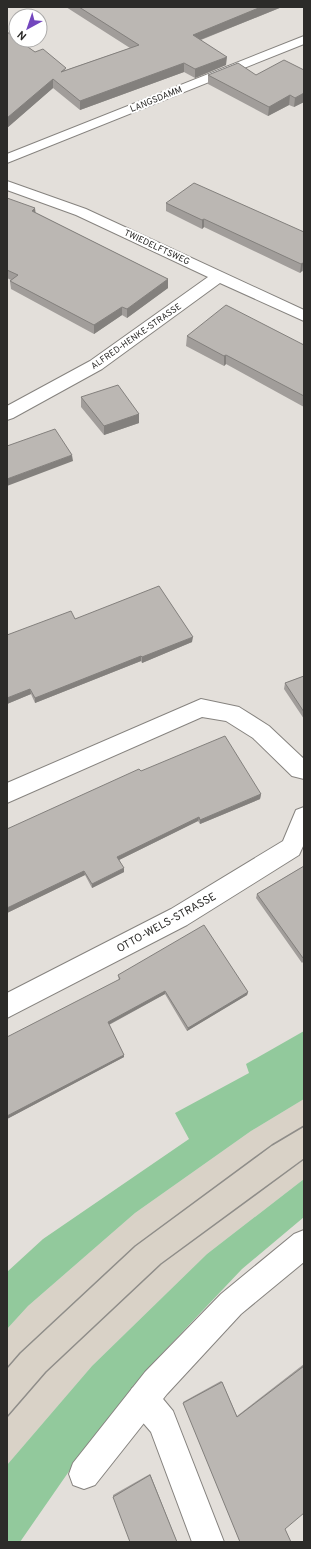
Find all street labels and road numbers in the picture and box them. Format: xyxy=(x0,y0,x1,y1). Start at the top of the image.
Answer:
street label: LANGSDAMM xyxy=(129,84,184,115)
street label: TWIEDELFTSWEG xyxy=(122,227,191,268)
street label: ALFRED-HENKE-STRASSE xyxy=(89,301,184,372)
street label: OTTO-WELS-STRASSE xyxy=(114,890,219,956)

